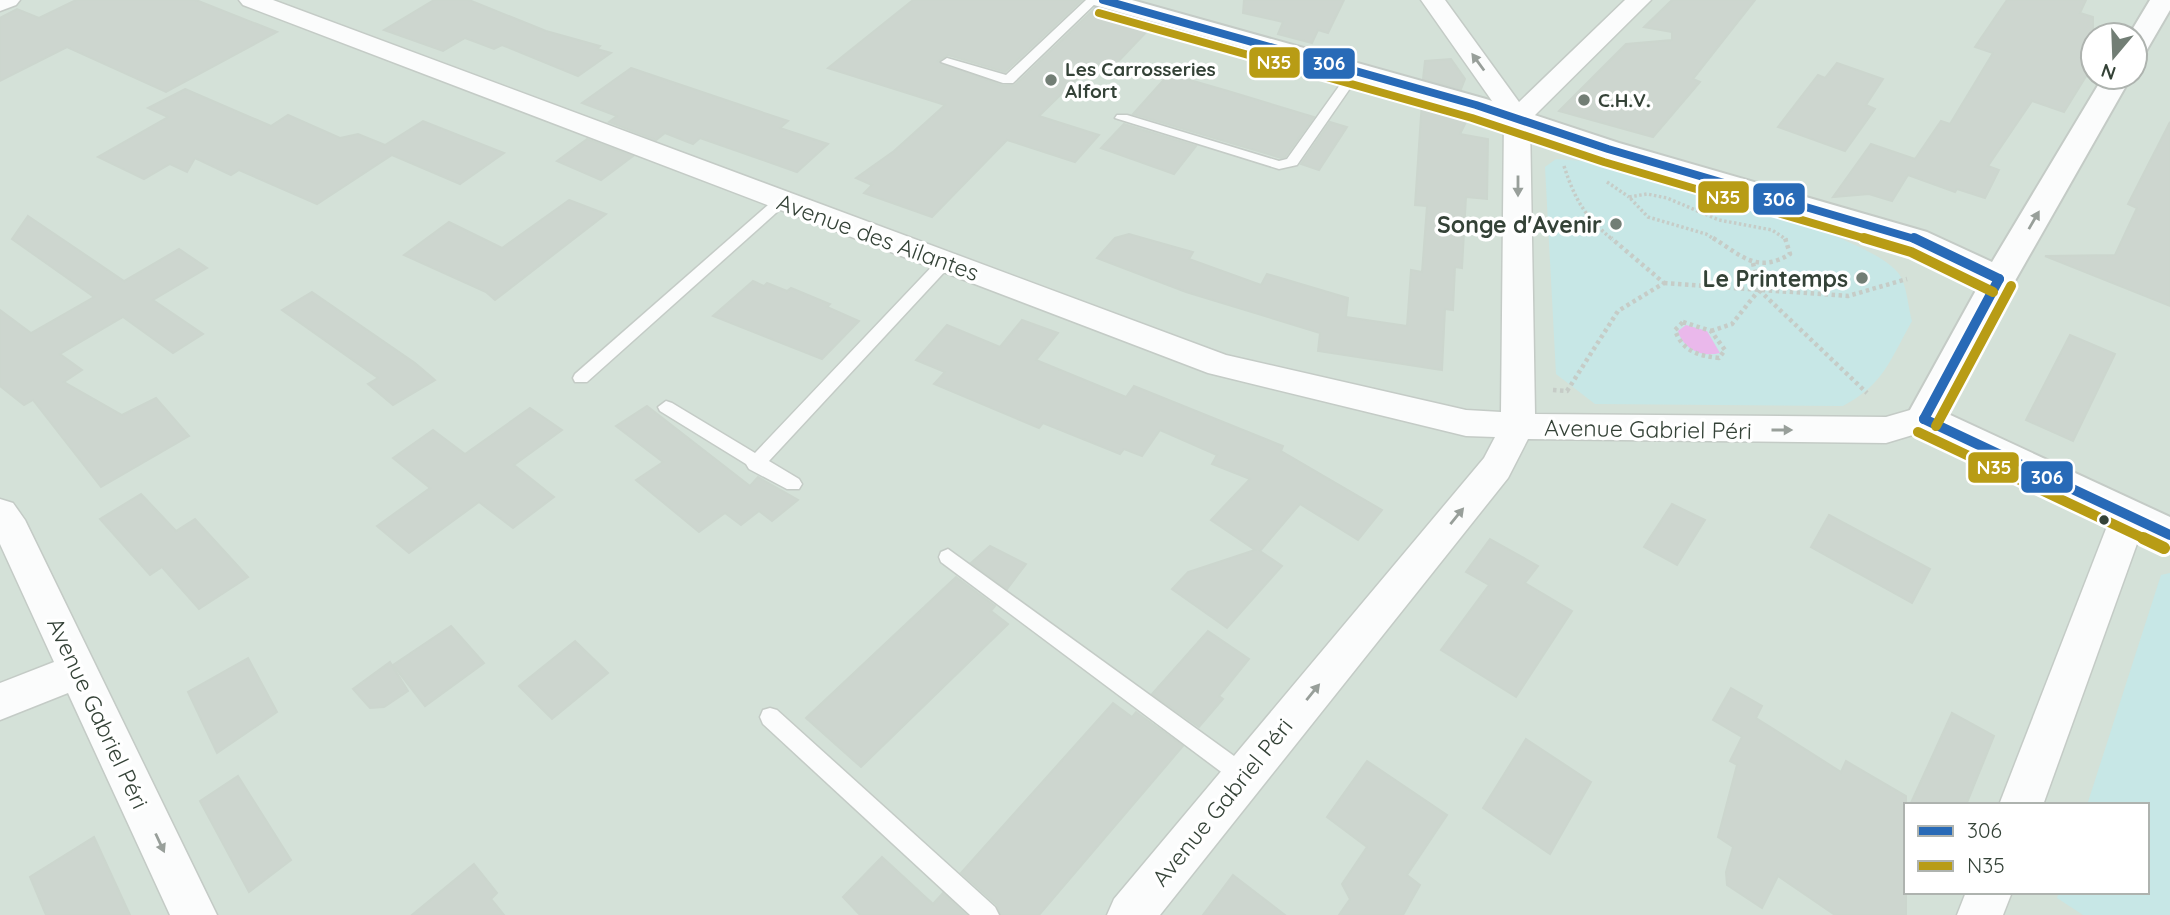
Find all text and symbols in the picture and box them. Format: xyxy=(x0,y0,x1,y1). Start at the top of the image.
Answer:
north arrow xyxy=(2079,21,2149,91)
line badge: N35 xyxy=(1248,46,1301,79)
line badge: 306 xyxy=(1302,47,1356,80)
text: N35 xyxy=(1256,50,1292,74)
text: 306 xyxy=(1313,51,1345,75)
one-way arrow xyxy=(1471,53,1485,71)
place label: Les Carrosseries Alfort xyxy=(1065,57,1216,103)
text: N xyxy=(2098,58,2119,86)
marker: Les Carrosseries Alfort xyxy=(1043,72,1059,88)
place label: C.H.V. xyxy=(1598,88,1651,112)
marker: C.H.V. xyxy=(1576,92,1592,108)
one-way arrow xyxy=(1512,175,1524,197)
line badge: N35 xyxy=(1697,180,1750,214)
line badge: 306 xyxy=(1752,182,1806,216)
text: N35 xyxy=(1705,185,1741,209)
street label: Avenue des Ailantes xyxy=(773,187,983,287)
text: 306 xyxy=(1763,187,1795,211)
place label: Songe d'Avenir xyxy=(1437,210,1602,239)
one-way arrow xyxy=(2027,210,2040,229)
marker: Songe d'Avenir xyxy=(1608,216,1624,232)
place label: Le Printemps xyxy=(1702,264,1848,293)
marker: Le Printemps xyxy=(1854,270,1870,286)
street label: Avenue Gabriel Péri xyxy=(1544,413,1752,445)
one-way arrow xyxy=(1771,424,1793,436)
line badge: N35 xyxy=(1967,451,2020,484)
text: N35 xyxy=(1976,455,2012,479)
line badge: 306 xyxy=(2020,460,2074,494)
text: 306 xyxy=(2031,465,2063,489)
one-way arrow xyxy=(1449,507,1464,524)
unlabelled marker xyxy=(2097,513,2111,527)
street label: Avenue Gabriel Péri xyxy=(41,613,155,813)
one-way arrow xyxy=(1305,683,1320,701)
street label: Avenue Gabriel Péri xyxy=(1145,712,1299,892)
legend xyxy=(1904,803,2149,894)
text: 306 xyxy=(1967,817,2002,843)
one-way arrow xyxy=(154,833,166,853)
text: N35 xyxy=(1967,852,2005,878)

